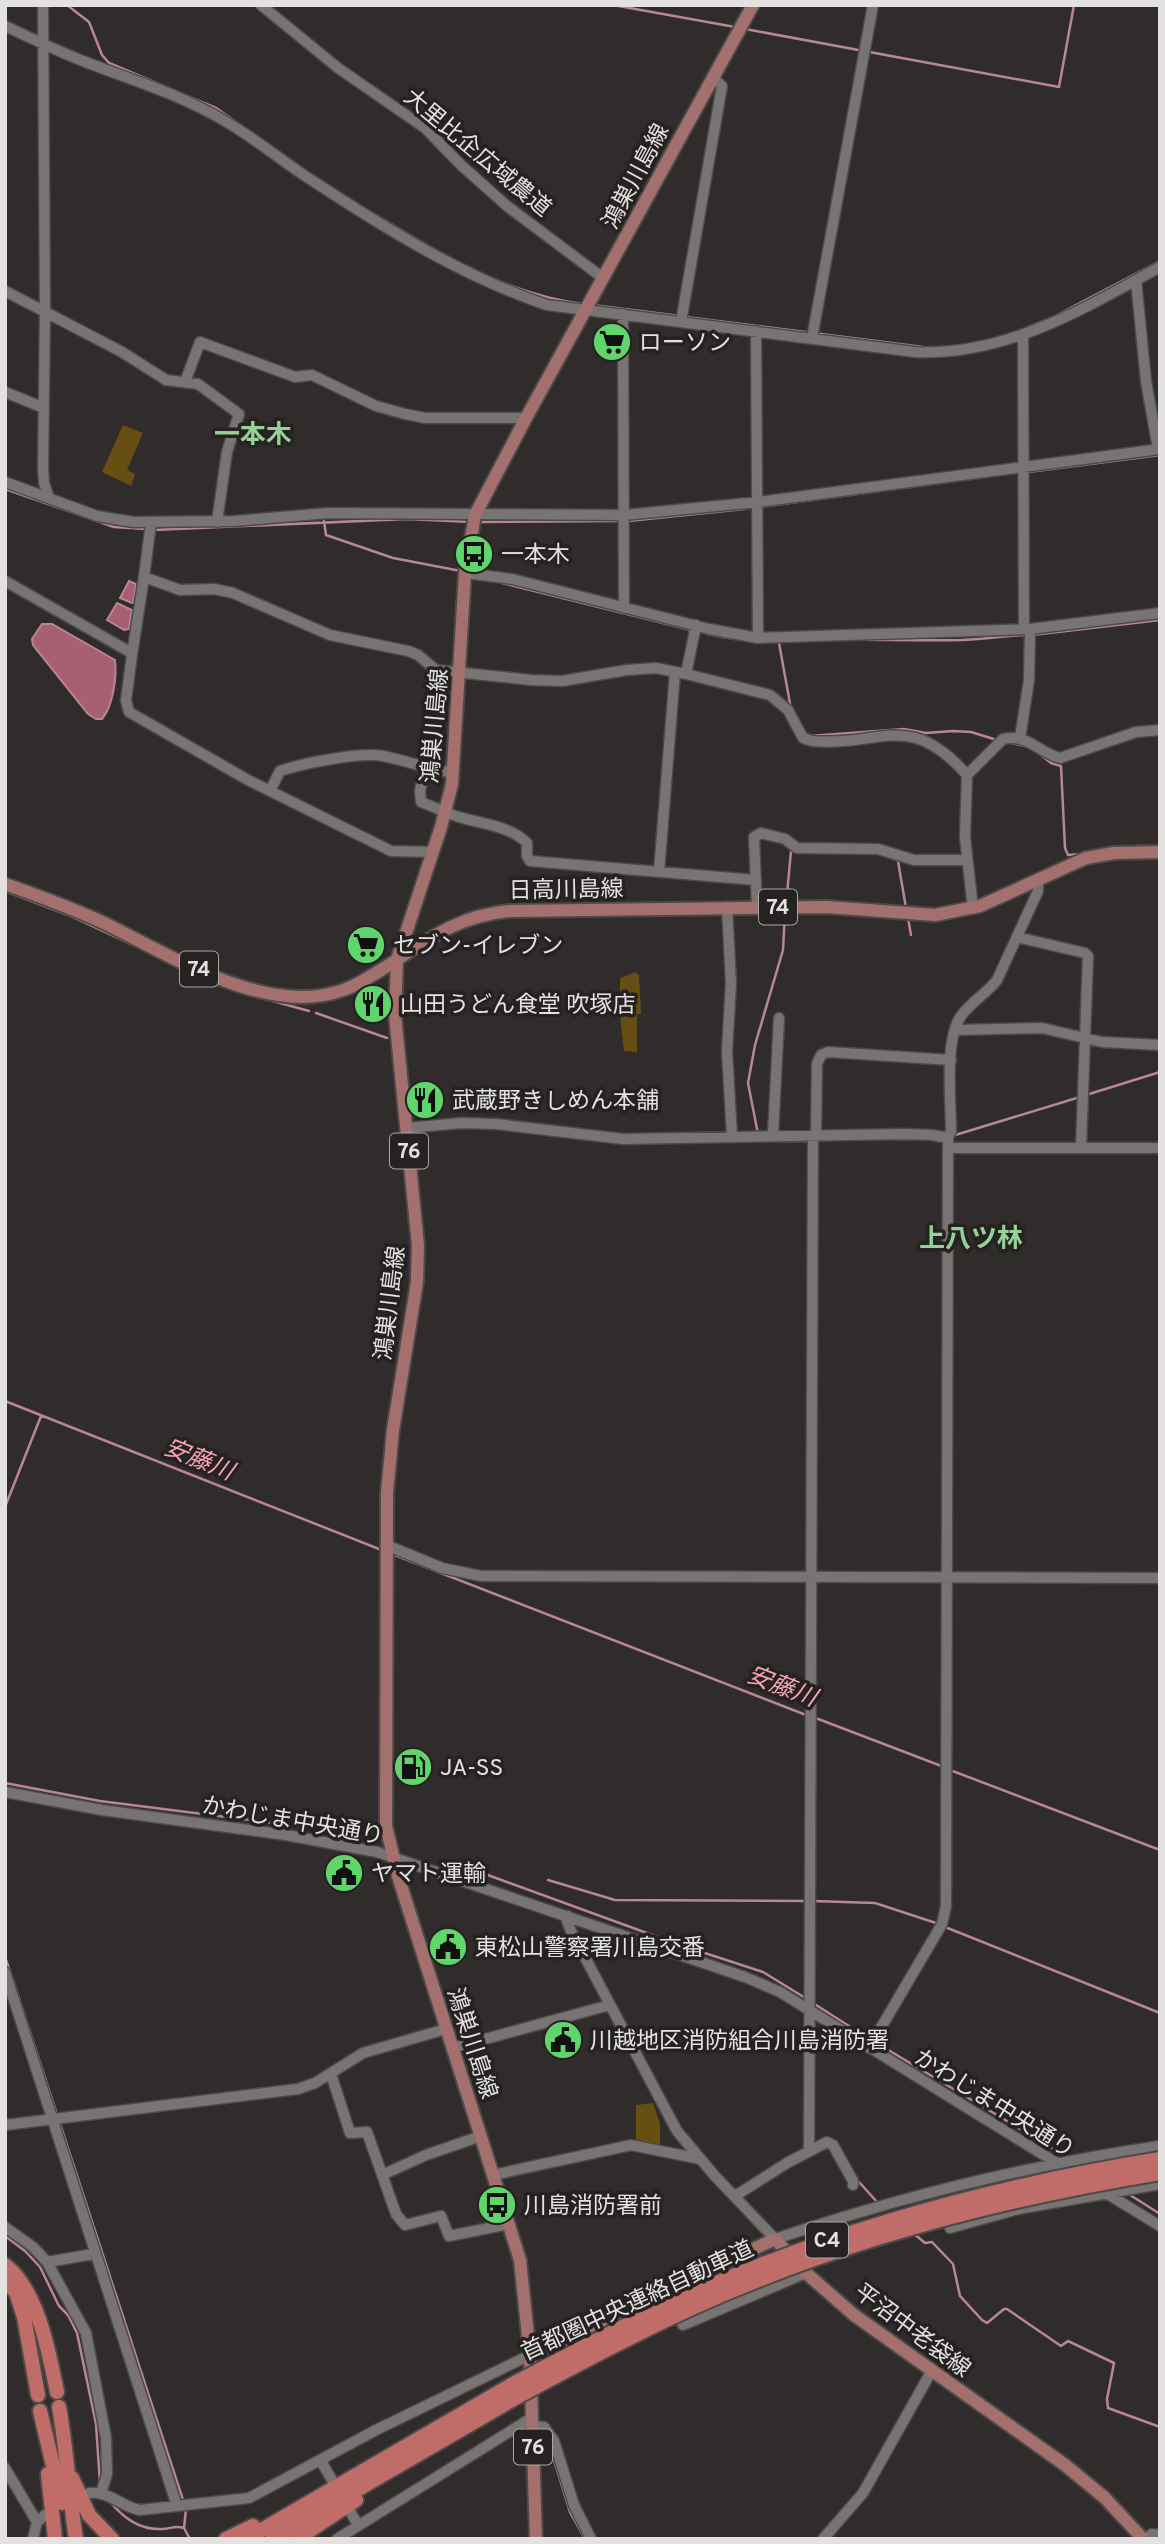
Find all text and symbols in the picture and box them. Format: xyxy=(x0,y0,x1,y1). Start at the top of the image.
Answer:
street label: 大里比企広域農道 xyxy=(397,84,556,224)
street label: 鴻巣川島線 xyxy=(597,120,677,235)
supermarket icon: ローソン xyxy=(591,321,633,363)
place label: ローソン xyxy=(639,330,731,359)
district label: 一本木 xyxy=(214,420,292,453)
bus stop icon: 一本木 xyxy=(453,533,495,575)
place label: 一本木 xyxy=(501,542,570,571)
street label: 鴻巣川島線 xyxy=(417,668,456,785)
street label: 日高川島線 xyxy=(508,876,624,907)
road number: 74 xyxy=(759,890,797,925)
supermarket icon: セブン-イレブン xyxy=(345,924,387,966)
place label: セブン-イレブン xyxy=(393,933,563,962)
road number: 74 xyxy=(180,951,218,986)
restaurant icon: 山田うどん食堂 吹塚店 xyxy=(352,983,394,1025)
place label: 山田うどん食堂 吹塚店 xyxy=(400,992,635,1021)
restaurant icon: 武蔵野きしめん本舗 xyxy=(404,1079,446,1121)
place label: 武蔵野きしめん本舗 xyxy=(452,1088,659,1117)
road number: 76 xyxy=(390,1134,428,1168)
district label: 上八ツ林 xyxy=(919,1224,1023,1257)
street label: 鴻巣川島線 xyxy=(370,1244,413,1362)
water label: 安藤川 xyxy=(159,1433,240,1489)
water label: 安藤川 xyxy=(742,1661,823,1716)
fuel station icon: JA-SS xyxy=(392,1746,434,1788)
place label: JA-SS xyxy=(440,1755,503,1784)
street label: かわじま中央通り xyxy=(199,1792,386,1853)
public building icon: ヤマト運輸 xyxy=(323,1852,365,1894)
place label: ヤマト運輸 xyxy=(371,1861,486,1890)
public building icon: 東松山警察署川島交番 xyxy=(427,1926,469,1968)
place label: 東松山警察署川島交番 xyxy=(475,1935,705,1964)
street label: 鴻巣川島線 xyxy=(439,1985,502,2103)
public building icon: 川越地区消防組合川島消防署 xyxy=(542,2019,584,2061)
place label: 川越地区消防組合川島消防署 xyxy=(590,2028,889,2057)
street label: かわじま中央通り xyxy=(908,2044,1079,2166)
bus stop icon: 川島消防署前 xyxy=(476,2184,518,2226)
place label: 川島消防署前 xyxy=(524,2193,662,2222)
road number: C4 xyxy=(806,2222,848,2258)
street label: 首都圏中央連絡自動車道 xyxy=(517,2236,759,2369)
street label: 平沼中老袋線 xyxy=(848,2279,975,2385)
road number: 76 xyxy=(514,2430,552,2464)

